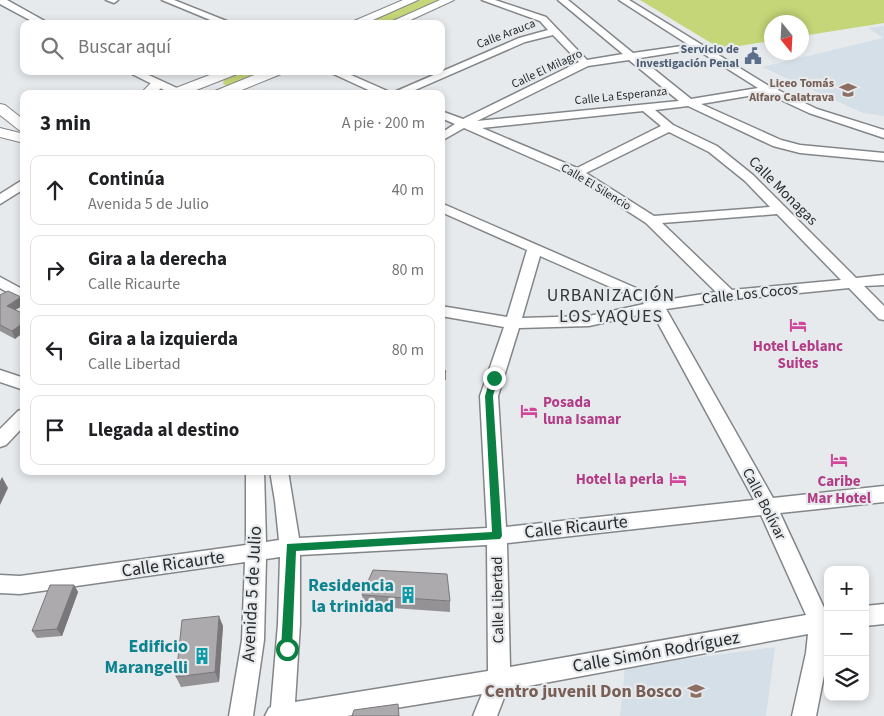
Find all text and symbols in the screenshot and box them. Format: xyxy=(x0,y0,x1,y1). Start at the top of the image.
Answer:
street label: Calle Arauca xyxy=(474,15,538,53)
north arrow xyxy=(764,15,809,60)
search box xyxy=(20,20,445,75)
icon: search xyxy=(38,34,66,62)
text: Buscar aquí xyxy=(78,34,171,61)
place label: Servicio de Investigación Penal xyxy=(636,41,740,72)
street label: Calle El Milagro xyxy=(509,45,585,93)
public building icon: Servicio de Investigación Penal xyxy=(743,46,763,66)
place label: Liceo Tomás Alfaro Calatrava xyxy=(748,75,834,106)
school or university icon: Liceo Tomás Alfaro Calatrava xyxy=(838,80,858,100)
street label: Calle La Esperanza xyxy=(574,83,668,109)
text: 3 min xyxy=(40,108,91,138)
text: A pie · 200 m xyxy=(342,112,425,134)
street label: Calle Monagas xyxy=(744,152,822,230)
street label: Calle El Silencio xyxy=(558,159,634,215)
text: Continúa xyxy=(88,166,165,193)
icon: ahead xyxy=(41,176,69,204)
text: 40 m xyxy=(392,179,424,201)
text: Avenida 5 de Julio xyxy=(88,193,209,215)
text: Gira a la derecha xyxy=(88,246,227,273)
icon: right xyxy=(41,256,69,284)
text: 80 m xyxy=(392,259,424,281)
text: Calle Ricaurte xyxy=(88,273,180,295)
street label: Calle Los Cocos xyxy=(701,279,799,309)
district label: URBANIZACIÓN LOS YAQUES xyxy=(547,283,675,329)
hotel icon: Hotel Leblanc Suites xyxy=(788,315,808,335)
text: Gira a la izquierda xyxy=(88,326,238,353)
icon: left xyxy=(41,336,69,364)
place label: Hotel Leblanc Suites xyxy=(753,336,843,374)
text: 80 m xyxy=(392,339,424,361)
text: Calle Libertad xyxy=(88,353,181,375)
route end xyxy=(483,367,506,390)
place label: Posada luna Isamar xyxy=(543,392,621,430)
hotel icon: Posada luna Isamar xyxy=(519,401,539,421)
icon: arrive xyxy=(41,416,69,444)
text: Llegada al destino xyxy=(88,417,239,444)
hotel icon: Caribe Mar Hotel xyxy=(829,450,849,470)
street label: Calle Bolívar xyxy=(737,464,791,544)
place label: Hotel la perla xyxy=(576,469,664,490)
hotel icon: Hotel la perla xyxy=(668,469,688,489)
place label: Caribe Mar Hotel xyxy=(807,471,872,509)
street label: Calle Ricaurte xyxy=(523,509,629,545)
street label: Avenida 5 de Julio xyxy=(236,525,268,663)
street label: Calle Ricaurte xyxy=(120,544,226,584)
street label: Calle Libertad xyxy=(487,556,509,644)
map controls xyxy=(824,566,869,701)
button: + xyxy=(824,566,869,611)
place label: Residencia la trinidad xyxy=(308,573,394,619)
building icon: Residencia la trinidad xyxy=(398,585,418,605)
button: − xyxy=(824,611,869,656)
street label: Calle Simón Rodríguez xyxy=(571,625,742,679)
place label: Edificio Marangelli xyxy=(104,634,188,680)
route start xyxy=(276,638,299,661)
building icon: Edificio Marangelli xyxy=(192,646,212,666)
button: layers xyxy=(824,656,869,701)
place label: Centro juvenil Don Bosco xyxy=(485,679,682,704)
school or university icon: Centro juvenil Don Bosco xyxy=(686,681,706,701)

